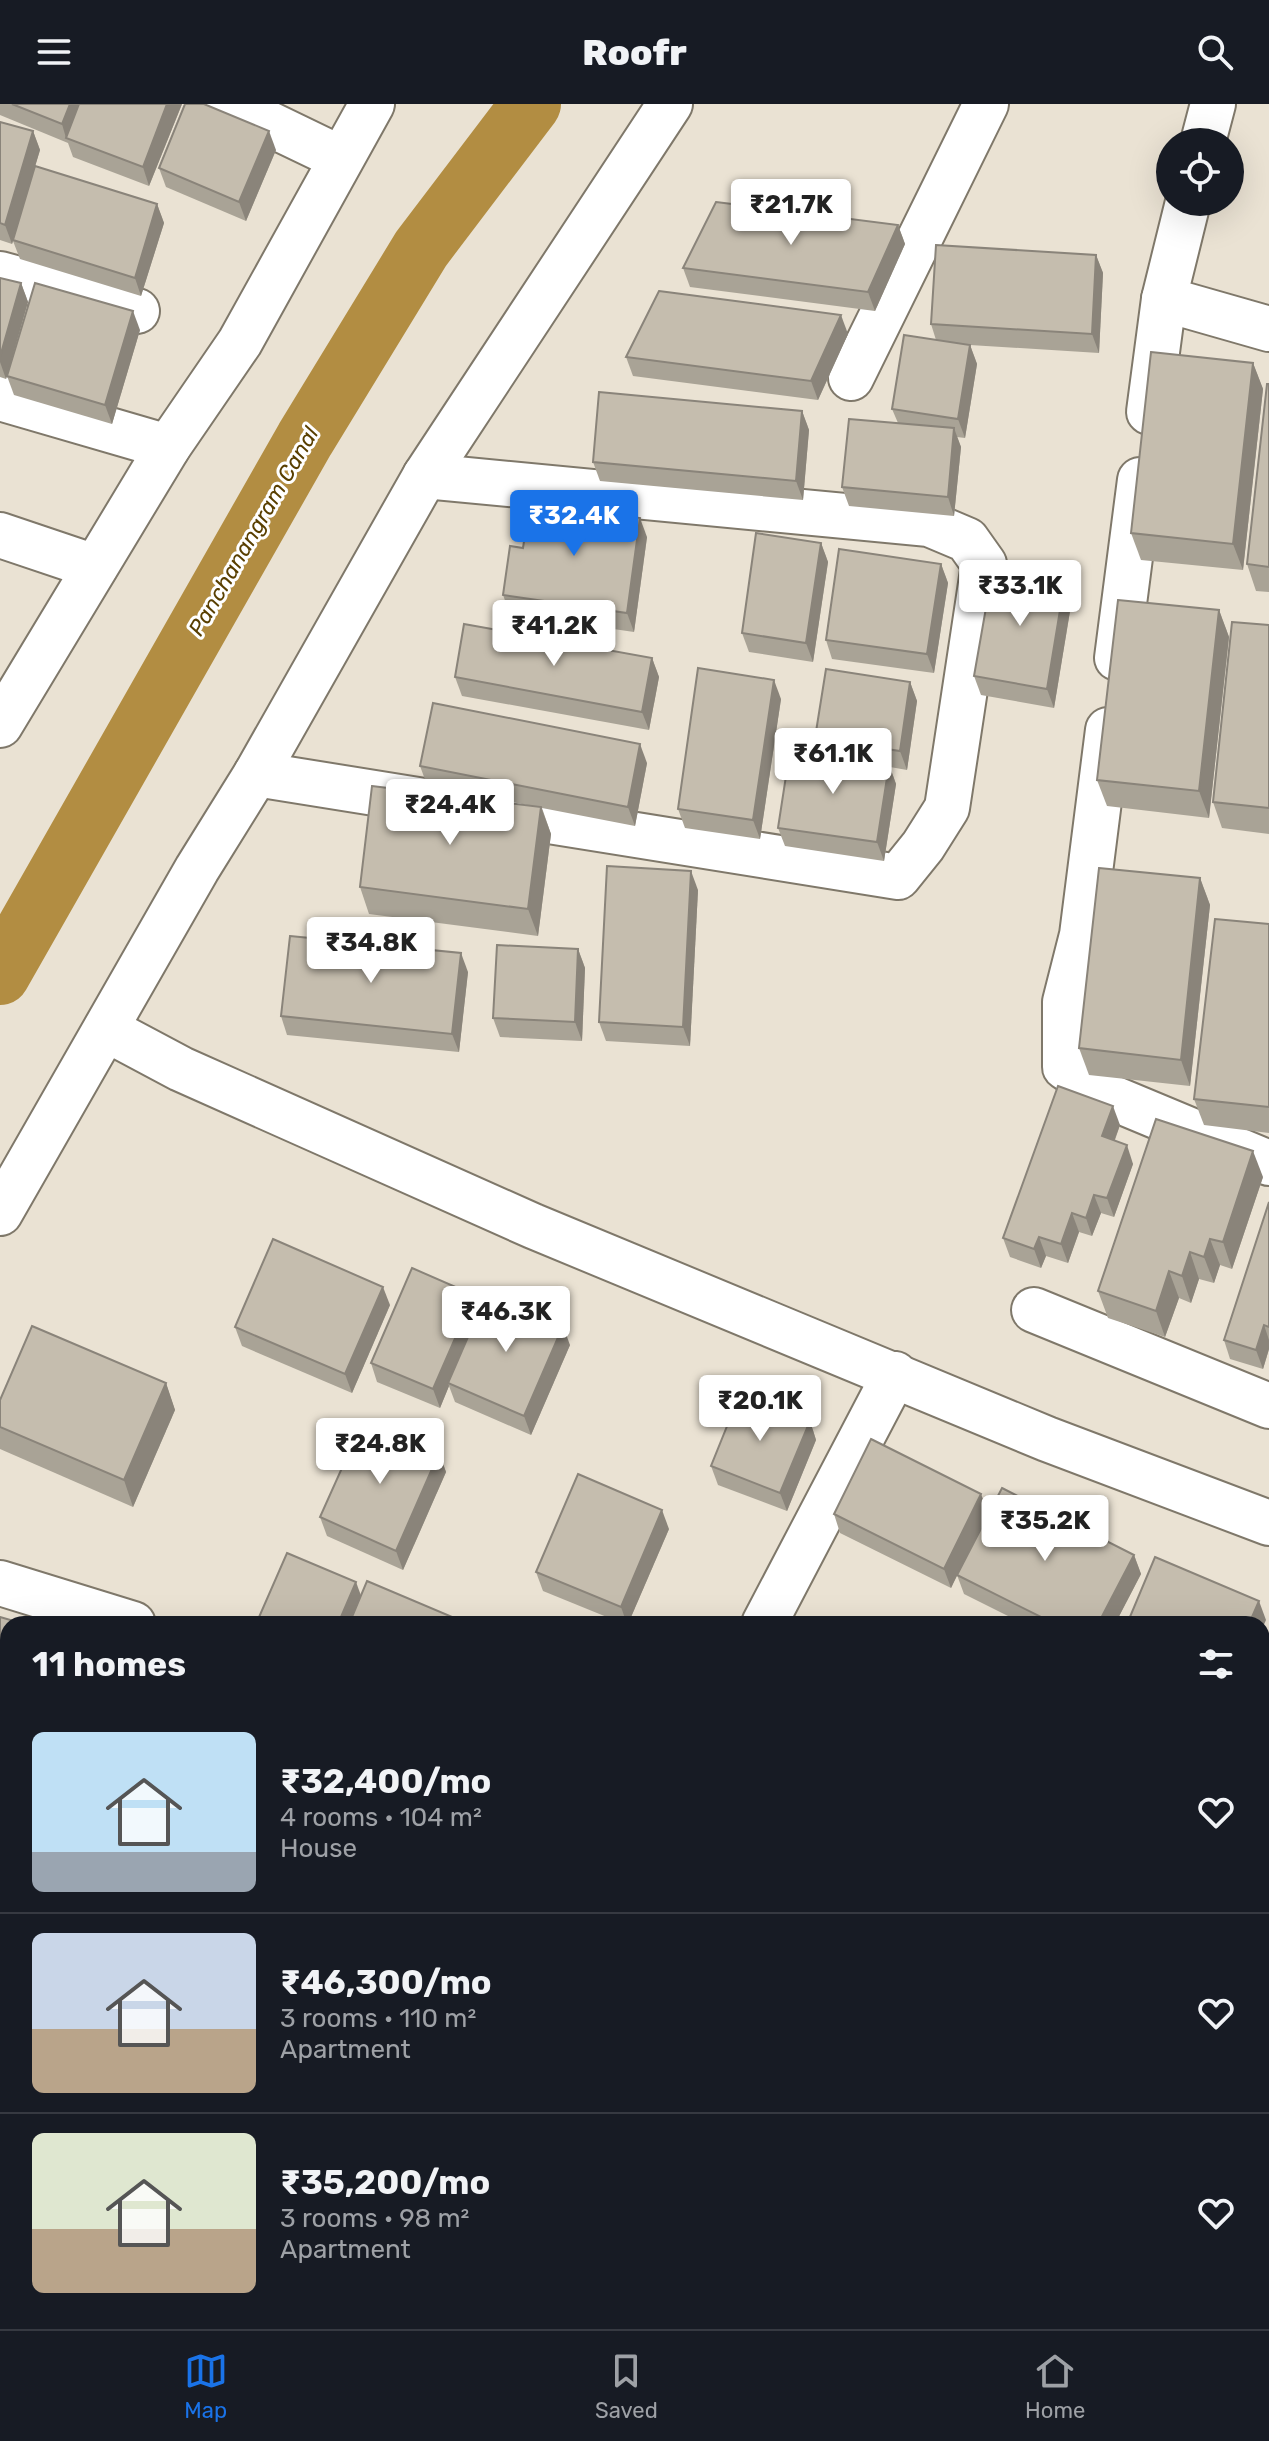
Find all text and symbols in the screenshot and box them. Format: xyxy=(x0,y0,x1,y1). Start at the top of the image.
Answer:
icon: menu xyxy=(32,30,76,74)
icon: search xyxy=(1193,30,1237,74)
text: Roofr xyxy=(582,31,687,74)
map controls xyxy=(1156,128,1244,216)
button: locate xyxy=(1156,128,1244,216)
pin: ₹21.7K xyxy=(726,179,856,247)
text: ₹21.7K xyxy=(749,189,833,220)
water label: Panchanangram Canal xyxy=(183,421,325,641)
pin: ₹32.4K xyxy=(509,490,639,558)
text: ₹32.4K xyxy=(528,500,620,531)
pin: ₹33.1K xyxy=(955,560,1085,628)
text: ₹33.1K xyxy=(977,570,1063,601)
pin: ₹41.2K xyxy=(489,600,619,668)
text: ₹41.2K xyxy=(510,610,598,641)
pin: ₹61.1K xyxy=(768,728,898,796)
text: ₹61.1K xyxy=(793,738,873,769)
pin: ₹24.4K xyxy=(385,779,515,847)
text: ₹24.4K xyxy=(404,789,496,820)
pin: ₹34.8K xyxy=(306,917,436,985)
text: ₹34.8K xyxy=(325,927,417,958)
pin: ₹46.3K xyxy=(441,1286,571,1354)
text: ₹46.3K xyxy=(460,1296,552,1327)
pin: ₹20.1K xyxy=(695,1375,825,1443)
text: ₹20.1K xyxy=(717,1385,803,1416)
pin: ₹24.8K xyxy=(315,1418,445,1486)
text: ₹24.8K xyxy=(334,1428,426,1459)
pin: ₹35.2K xyxy=(980,1495,1110,1563)
text: ₹35.2K xyxy=(1000,1505,1090,1536)
icon: filters xyxy=(1194,1642,1238,1686)
text: 11 homes xyxy=(32,1644,186,1685)
text: ₹32,400/mo xyxy=(280,1761,491,1802)
icon: home xyxy=(96,1764,192,1860)
icon: heart xyxy=(1194,1790,1238,1834)
text: 4 rooms · 104 m² xyxy=(280,1802,482,1833)
text: House xyxy=(280,1833,357,1864)
text: ₹46,300/mo xyxy=(280,1962,492,2003)
icon: home xyxy=(96,1965,192,2061)
icon: heart xyxy=(1194,1991,1238,2035)
text: 3 rooms · 110 m² xyxy=(280,2003,476,2034)
text: Apartment xyxy=(280,2034,411,2065)
text: ₹35,200/mo xyxy=(280,2162,490,2203)
icon: home xyxy=(96,2165,192,2261)
icon: heart xyxy=(1194,2191,1238,2235)
text: 3 rooms · 98 m² xyxy=(280,2203,469,2234)
text: Apartment xyxy=(280,2234,411,2265)
tab: Map xyxy=(184,2349,228,2424)
tab: Saved xyxy=(595,2349,658,2424)
tab: Home xyxy=(1025,2349,1085,2424)

